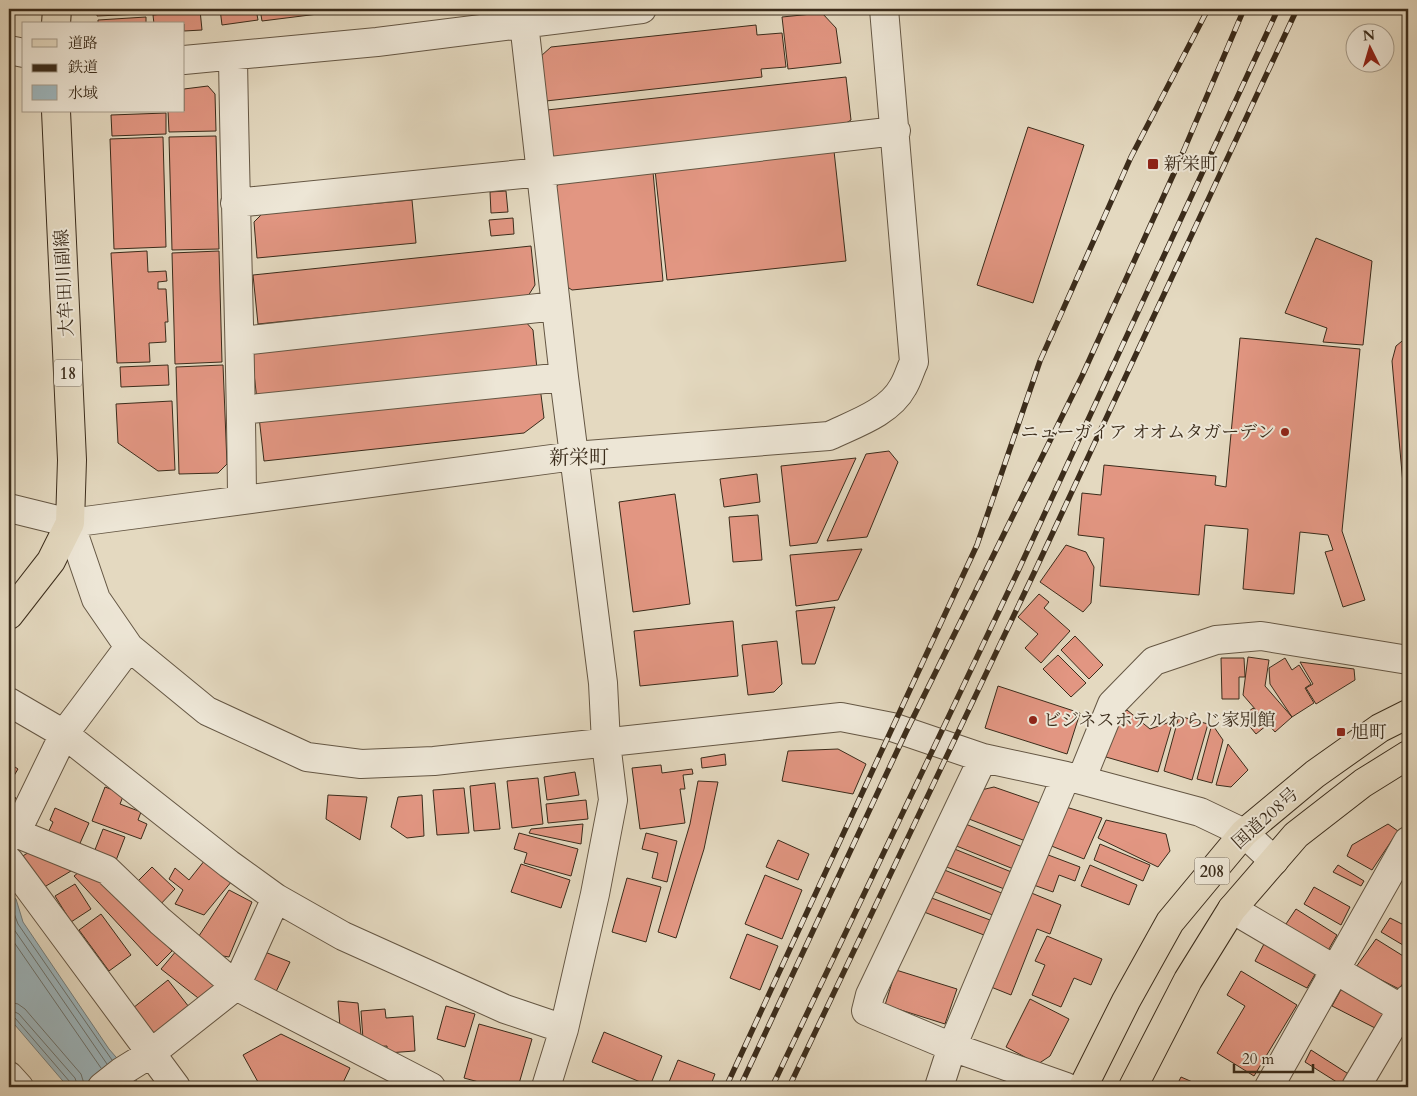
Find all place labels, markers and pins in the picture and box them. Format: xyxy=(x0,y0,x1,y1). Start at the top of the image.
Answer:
place label: 新栄町 xyxy=(1164,152,1218,177)
marker: 新栄町 xyxy=(1146,157,1160,171)
place label: ニューガイア オオムタガーデン xyxy=(1021,420,1275,445)
marker: ニューガイア オオムタガーデン xyxy=(1279,426,1291,438)
place label: ビジネスホテルわらじ家別館 xyxy=(1043,708,1276,733)
marker: ビジネスホテルわらじ家別館 xyxy=(1027,714,1039,726)
place label: 旭町 xyxy=(1351,720,1387,745)
marker: 旭町 xyxy=(1335,726,1347,738)

